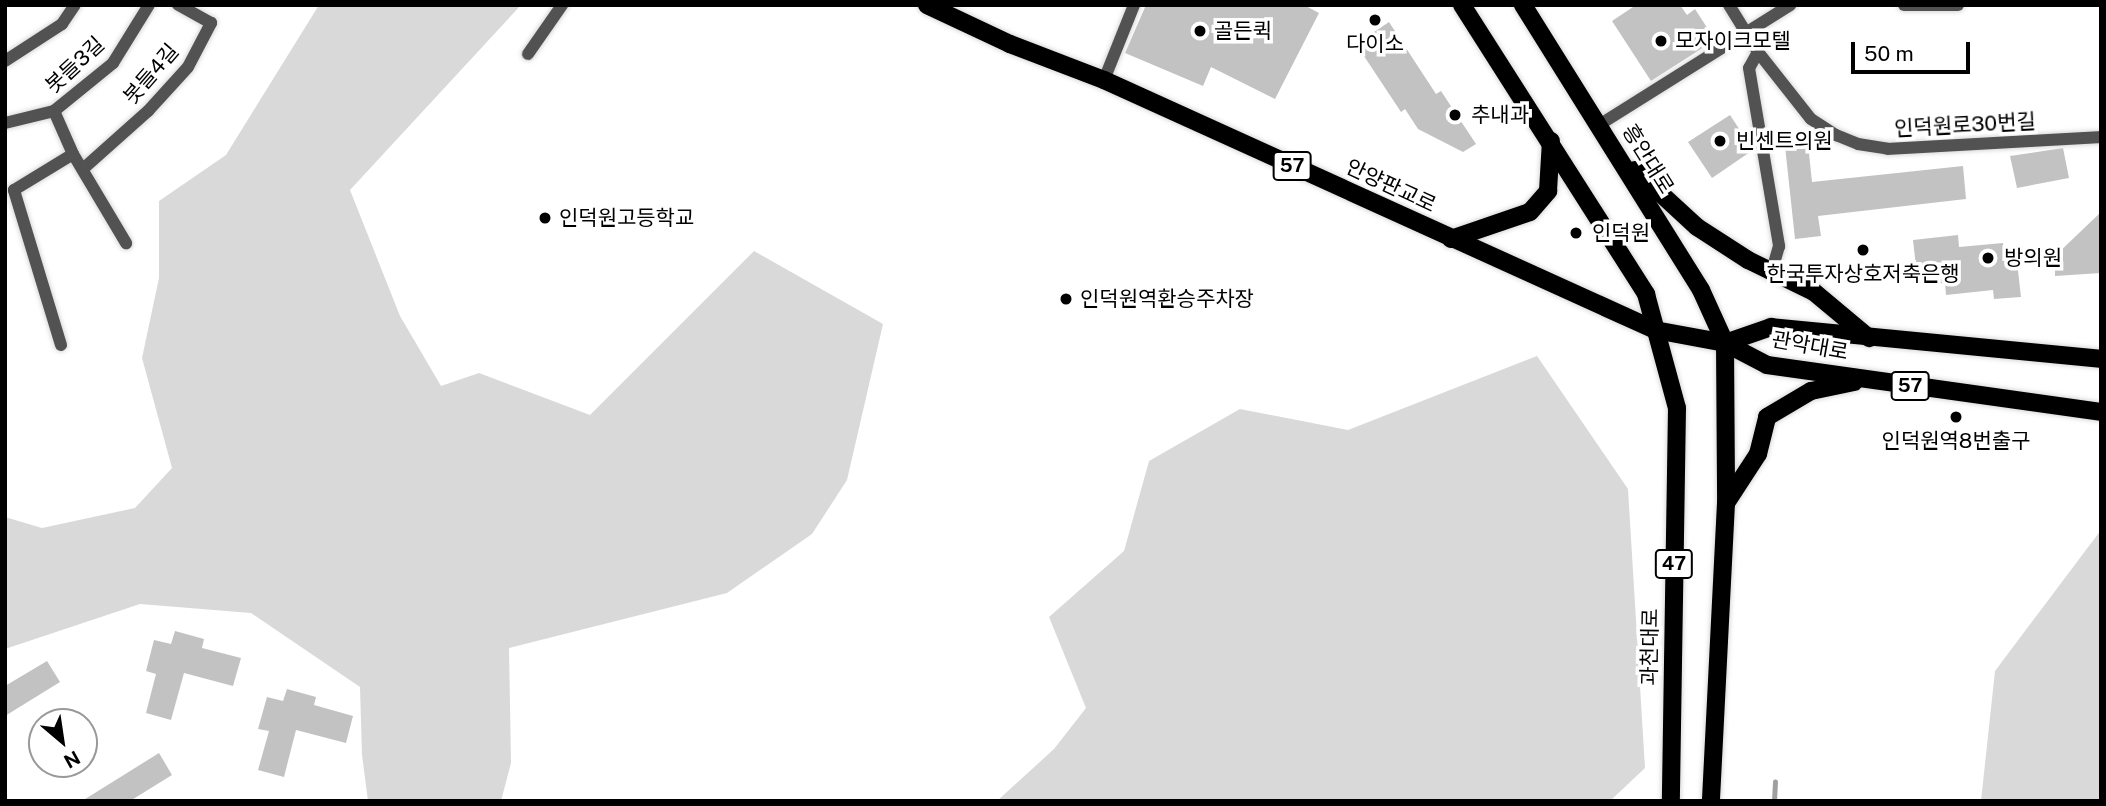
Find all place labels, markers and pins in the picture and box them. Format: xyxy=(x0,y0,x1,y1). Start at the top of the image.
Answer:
marker: 다이소 xyxy=(1367,12,1383,28)
place label: 골든퀵 xyxy=(1214,18,1272,44)
marker: 골든퀵 xyxy=(1192,23,1208,39)
place label: 모자이크모텔 xyxy=(1675,28,1791,54)
place label: 다이소 xyxy=(1346,31,1404,57)
marker: 모자이크모텔 xyxy=(1653,33,1669,49)
place label: 추내과 xyxy=(1471,102,1529,128)
marker: 추내과 xyxy=(1445,105,1465,125)
place label: 빈센트의원 xyxy=(1736,128,1833,154)
marker: 빈센트의원 xyxy=(1710,131,1730,151)
place label: 인덕원고등학교 xyxy=(559,205,694,231)
marker: 인덕원고등학교 xyxy=(537,210,553,226)
place label: 인덕원 xyxy=(1592,220,1650,246)
marker: 인덕원 xyxy=(1566,223,1586,243)
marker: 한국투자상호저축은행 xyxy=(1855,242,1871,258)
place label: 방의원 xyxy=(2004,245,2062,271)
marker: 방의원 xyxy=(1978,248,1998,268)
place label: 한국투자상호저축은행 xyxy=(1766,261,1960,287)
place label: 인덕원역환승주차장 xyxy=(1080,286,1254,312)
marker: 인덕원역환승주차장 xyxy=(1058,291,1074,307)
marker: 인덕원역8번출구 xyxy=(1948,409,1964,425)
place label: 인덕원역8번출구 xyxy=(1882,428,2030,454)

